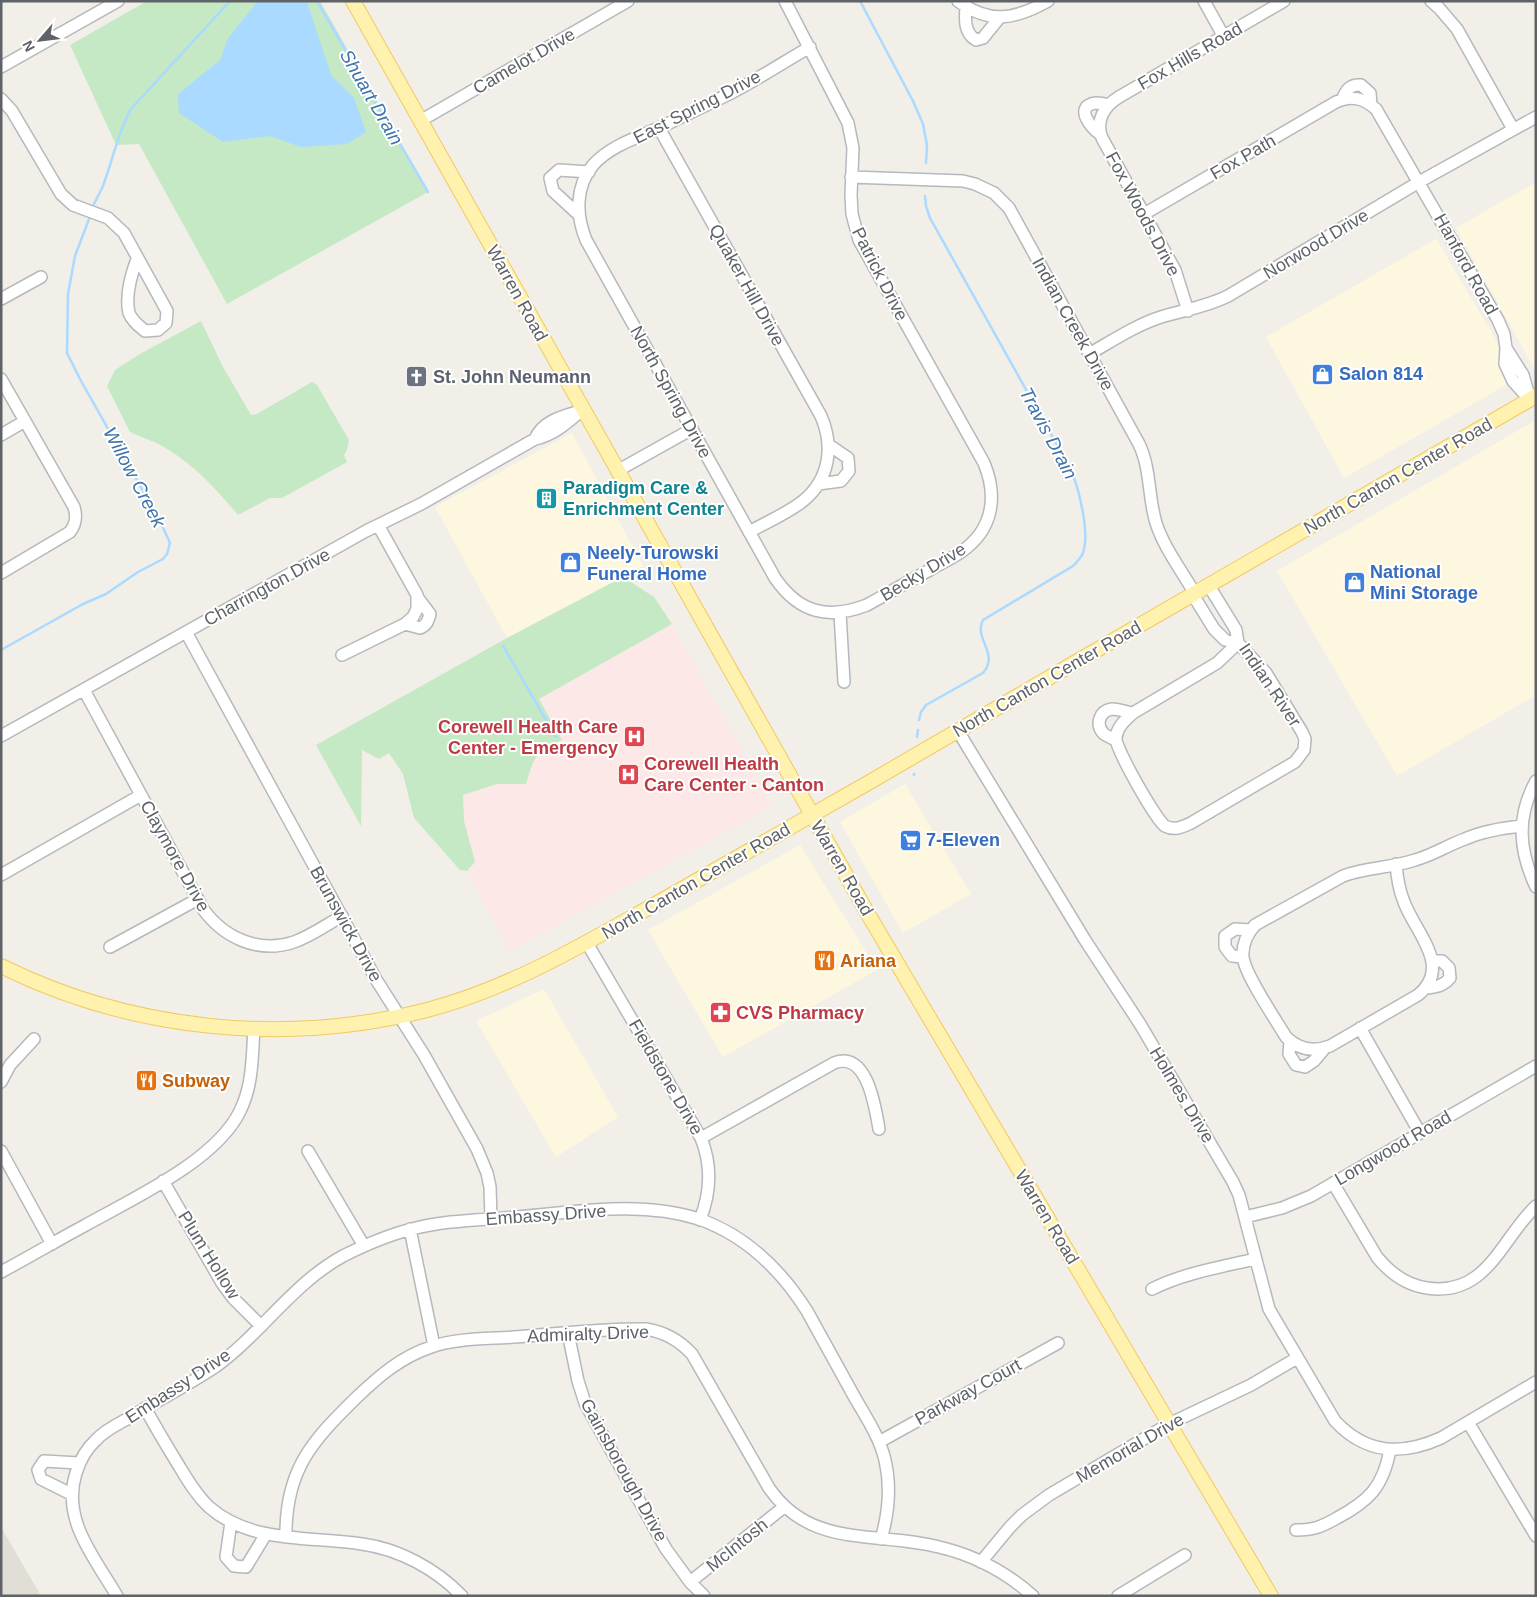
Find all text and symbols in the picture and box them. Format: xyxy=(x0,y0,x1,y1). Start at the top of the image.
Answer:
north arrow xyxy=(15,15,65,65)
street label: Fox Hills Road xyxy=(1134,18,1246,94)
street label: Camelot Drive xyxy=(470,24,578,98)
text: N xyxy=(19,38,38,54)
water label: Shuart Drain xyxy=(336,46,407,149)
street label: East Spring Drive xyxy=(630,66,764,148)
street label: Fox Path xyxy=(1207,130,1279,184)
street label: Fox Woods Drive xyxy=(1102,149,1184,279)
street label: Norwood Drive xyxy=(1260,205,1372,283)
street label: Hanford Road xyxy=(1430,210,1502,318)
street label: Quaker Hill Drive xyxy=(705,221,789,349)
street label: Patrick Drive xyxy=(848,224,912,324)
street label: Warren Road xyxy=(482,242,552,344)
street label: Indian Creek Drive xyxy=(1028,254,1118,394)
street label: North Spring Drive xyxy=(626,322,716,462)
shop icon: Salon 814 xyxy=(1311,362,1335,386)
place label: Salon 814 xyxy=(1339,364,1423,384)
church icon: St. John Neumann xyxy=(405,365,429,389)
place label: St. John Neumann xyxy=(433,367,591,387)
water label: Travis Drain xyxy=(1016,384,1082,483)
street label: North Canton Center Road xyxy=(1300,414,1496,538)
water label: Willow Creek xyxy=(99,423,171,532)
place label: Paradigm Care & Enrichment Center xyxy=(563,478,724,519)
building icon: Paradigm Care & Enrichment Center xyxy=(535,486,559,510)
street label: Becky Drive xyxy=(877,539,969,605)
place label: Neely-Turowski Funeral Home xyxy=(587,543,719,584)
street label: Charrington Drive xyxy=(200,544,334,630)
shop icon: Neely-Turowski Funeral Home xyxy=(559,551,583,575)
place label: National Mini Storage xyxy=(1370,562,1478,603)
shop icon: National Mini Storage xyxy=(1342,570,1366,594)
street label: North Canton Center Road xyxy=(949,617,1145,741)
street label: Indian River xyxy=(1235,640,1305,730)
place label: Corewell Health Care Center - Emergency xyxy=(438,717,618,758)
hospital icon: Corewell Health Care Center - Emergency xyxy=(622,725,646,749)
place label: Corewell Health Care Center - Canton xyxy=(644,754,824,795)
hospital icon: Corewell Health Care Center - Canton xyxy=(616,762,640,786)
street label: Claymore Drive xyxy=(136,797,214,915)
street label: Warren Road xyxy=(807,817,877,919)
street label: North Canton Center Road xyxy=(598,819,794,943)
supermarket icon: 7-Eleven xyxy=(898,828,922,852)
place label: 7-Eleven xyxy=(926,830,1000,850)
street label: Brunswick Drive xyxy=(306,863,386,985)
restaurant icon: Ariana xyxy=(812,949,836,973)
place label: Ariana xyxy=(840,951,897,971)
pharmacy icon: CVS Pharmacy xyxy=(708,1001,732,1025)
place label: CVS Pharmacy xyxy=(736,1003,864,1023)
street label: Fieldstone Drive xyxy=(625,1016,707,1138)
street label: Holmes Drive xyxy=(1146,1044,1218,1146)
restaurant icon: Subway xyxy=(134,1069,158,1093)
place label: Subway xyxy=(162,1071,230,1091)
street label: Longwood Road xyxy=(1331,1107,1455,1189)
street label: Warren Road xyxy=(1011,1166,1083,1268)
street label: Embassy Drive xyxy=(485,1201,607,1229)
street label: Plum Hollow xyxy=(174,1207,245,1304)
street label: Admiralty Drive xyxy=(527,1322,649,1346)
street label: Embassy Drive xyxy=(122,1345,234,1427)
street label: Parkway Court xyxy=(912,1355,1024,1429)
street label: Gainsborough Drive xyxy=(576,1395,672,1545)
street label: Memorial Drive xyxy=(1073,1409,1187,1487)
street label: McIntosh xyxy=(702,1514,772,1576)

